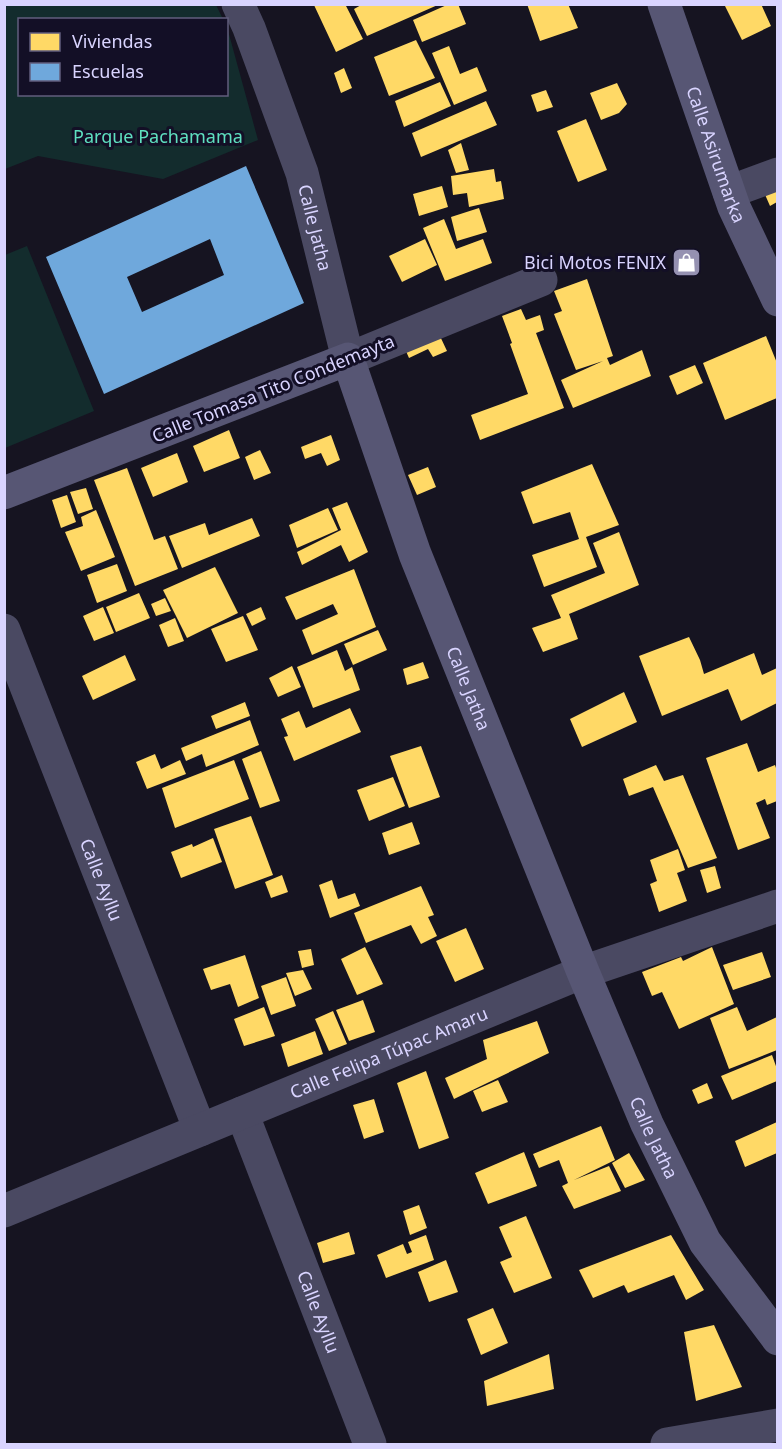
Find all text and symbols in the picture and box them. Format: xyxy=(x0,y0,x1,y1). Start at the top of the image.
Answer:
legend xyxy=(18,18,228,96)
text: Viviendas xyxy=(72,29,152,53)
text: Escuelas xyxy=(72,59,144,83)
street label: Calle Asirumarka xyxy=(681,83,752,226)
park label: Parque Pachamama xyxy=(73,124,243,148)
street label: Calle Jatha xyxy=(293,182,338,273)
shop icon: Bici Motos FENIX xyxy=(671,246,703,278)
place label: Bici Motos FENIX xyxy=(524,250,666,274)
street label: Calle Tomasa Tito Condemayta xyxy=(148,328,398,448)
street label: Calle Jatha xyxy=(441,643,497,734)
street label: Calle Ayllu xyxy=(75,835,129,924)
street label: Calle Felipa Túpac Amaru xyxy=(286,1001,491,1104)
street label: Calle Jatha xyxy=(625,1093,684,1183)
street label: Calle Ayllu xyxy=(292,1267,346,1356)

